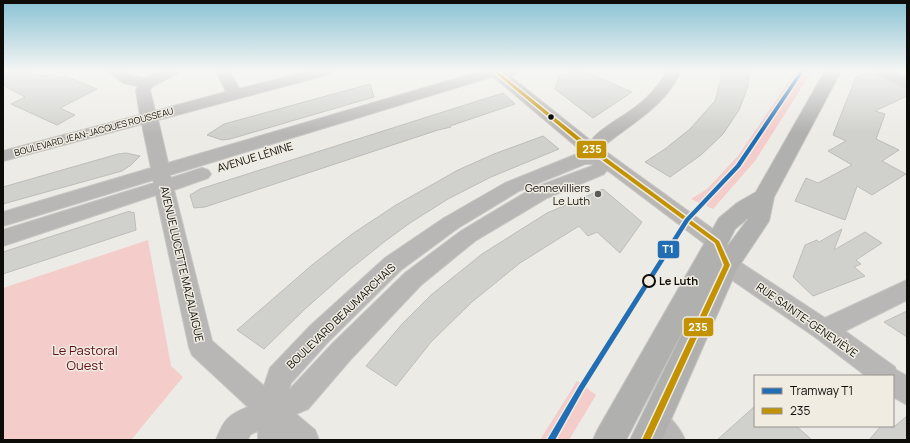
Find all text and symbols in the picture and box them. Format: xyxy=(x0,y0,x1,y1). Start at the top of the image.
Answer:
street label: BOULEVARD JEAN-JACQUES ROUSSEAU xyxy=(13,104,175,159)
unlabelled marker xyxy=(546,112,556,122)
street label: AVENUE LÉNINE xyxy=(215,138,295,175)
line badge: 235 xyxy=(576,140,607,159)
text: 235 xyxy=(582,141,602,156)
place label: Gennevilliers Le Luth xyxy=(525,180,590,208)
street label: AVENUE LUCETTE MAZALAIGUE xyxy=(157,185,208,343)
marker: Gennevilliers Le Luth xyxy=(593,189,603,199)
line badge: T1 xyxy=(657,240,680,259)
text: T1 xyxy=(662,241,674,256)
street label: BOULEVARD BEAUMARCHAIS xyxy=(283,259,398,372)
place label: Le Luth xyxy=(659,273,698,288)
marker: Le Luth xyxy=(642,274,656,288)
street label: RUE SAINTE-GENEVIÈVE xyxy=(754,279,861,360)
line badge: 235 xyxy=(683,317,714,337)
text: 235 xyxy=(688,319,708,334)
park label: Le Pastoral Ouest xyxy=(52,341,118,374)
legend xyxy=(754,375,894,427)
text: Tramway T1 xyxy=(790,382,853,399)
text: 235 xyxy=(790,402,810,419)

